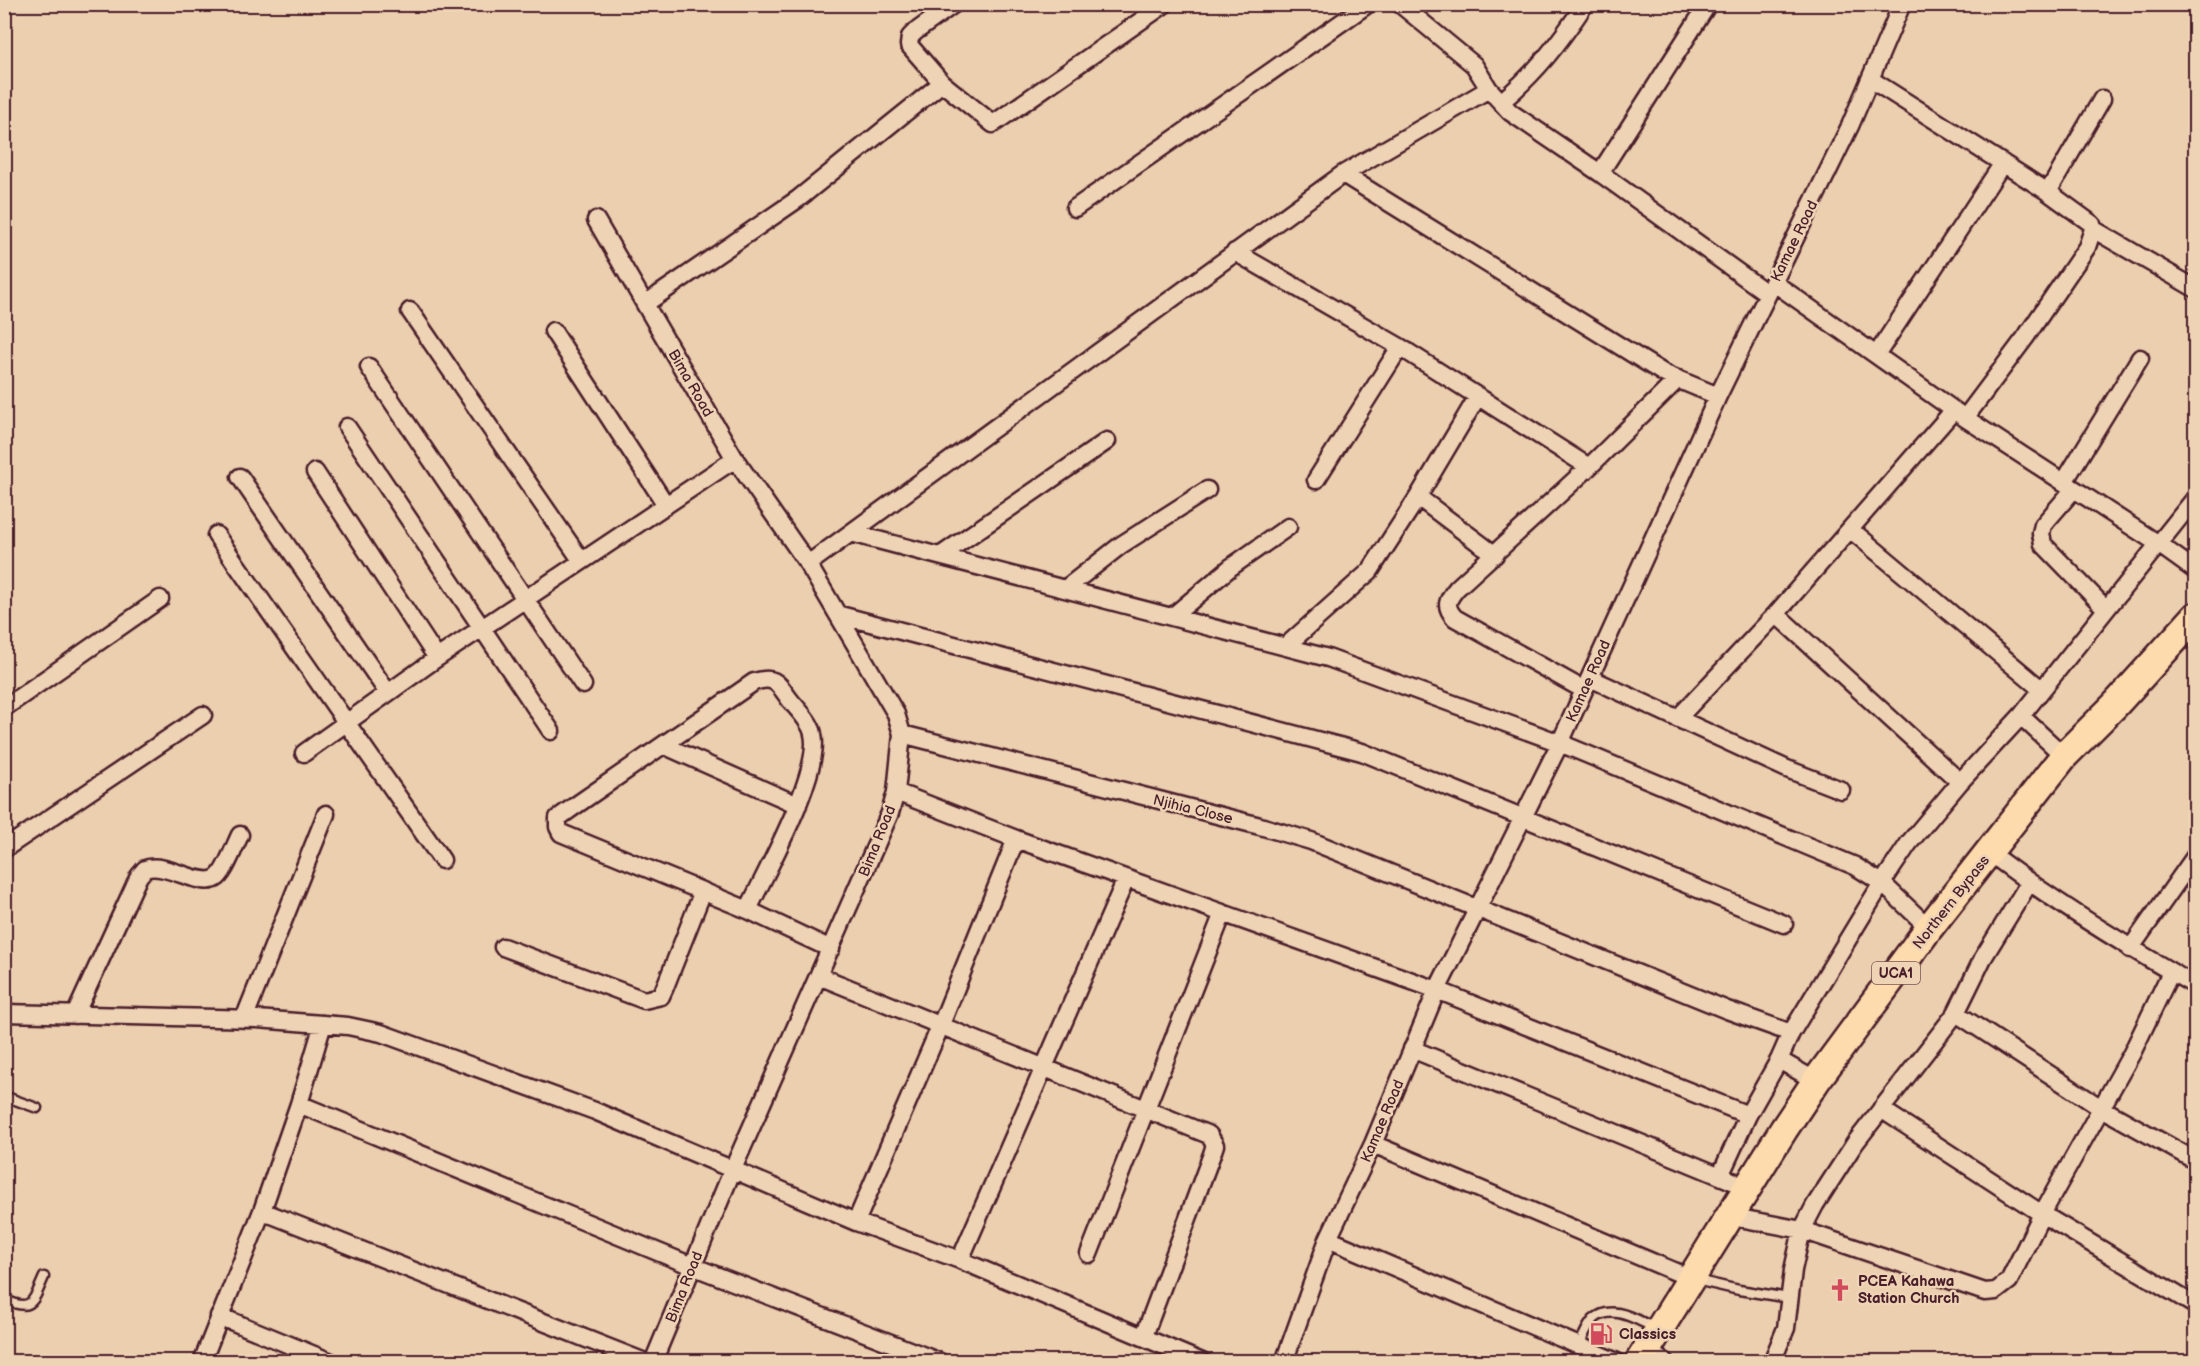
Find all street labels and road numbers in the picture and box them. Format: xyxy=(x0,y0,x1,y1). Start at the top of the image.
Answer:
street label: Kamae Road xyxy=(1767,197,1822,285)
street label: Bima Road xyxy=(664,346,718,420)
street label: Kamae Road xyxy=(1562,637,1615,725)
street label: Njihia Close xyxy=(1151,790,1235,829)
street label: Bima Road xyxy=(855,803,900,880)
street label: Northern Bypass xyxy=(1909,851,1994,953)
road number: UCA1 xyxy=(1872,962,1920,984)
street label: Kamae Road xyxy=(1356,1077,1408,1165)
street label: Bima Road xyxy=(662,1249,707,1326)

